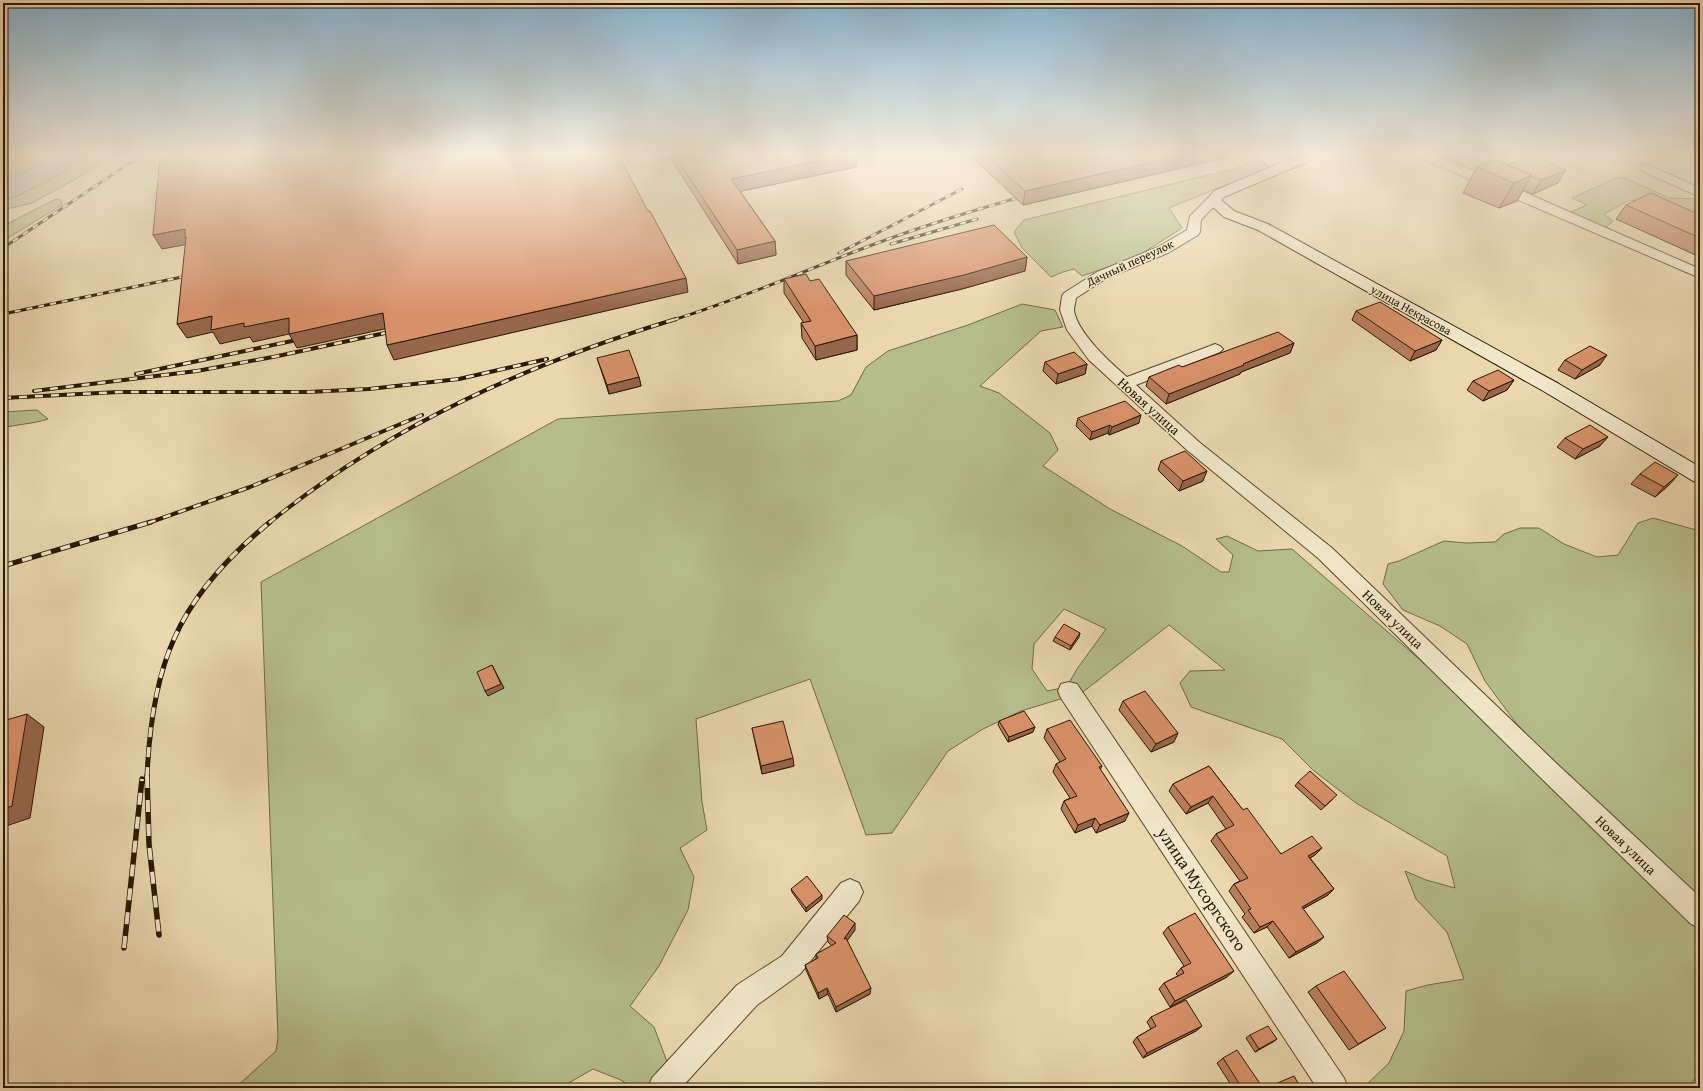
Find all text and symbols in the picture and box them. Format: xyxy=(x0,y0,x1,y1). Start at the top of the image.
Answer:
street label: Дачный переулок xyxy=(1082,235,1177,291)
street label: улица Некрасова xyxy=(1367,280,1455,339)
street label: Новая улица xyxy=(1113,373,1185,440)
street label: Новая улица xyxy=(1358,585,1428,653)
street label: Новая улица xyxy=(1591,811,1661,879)
street label: улица Мусоргского xyxy=(1151,821,1254,956)

